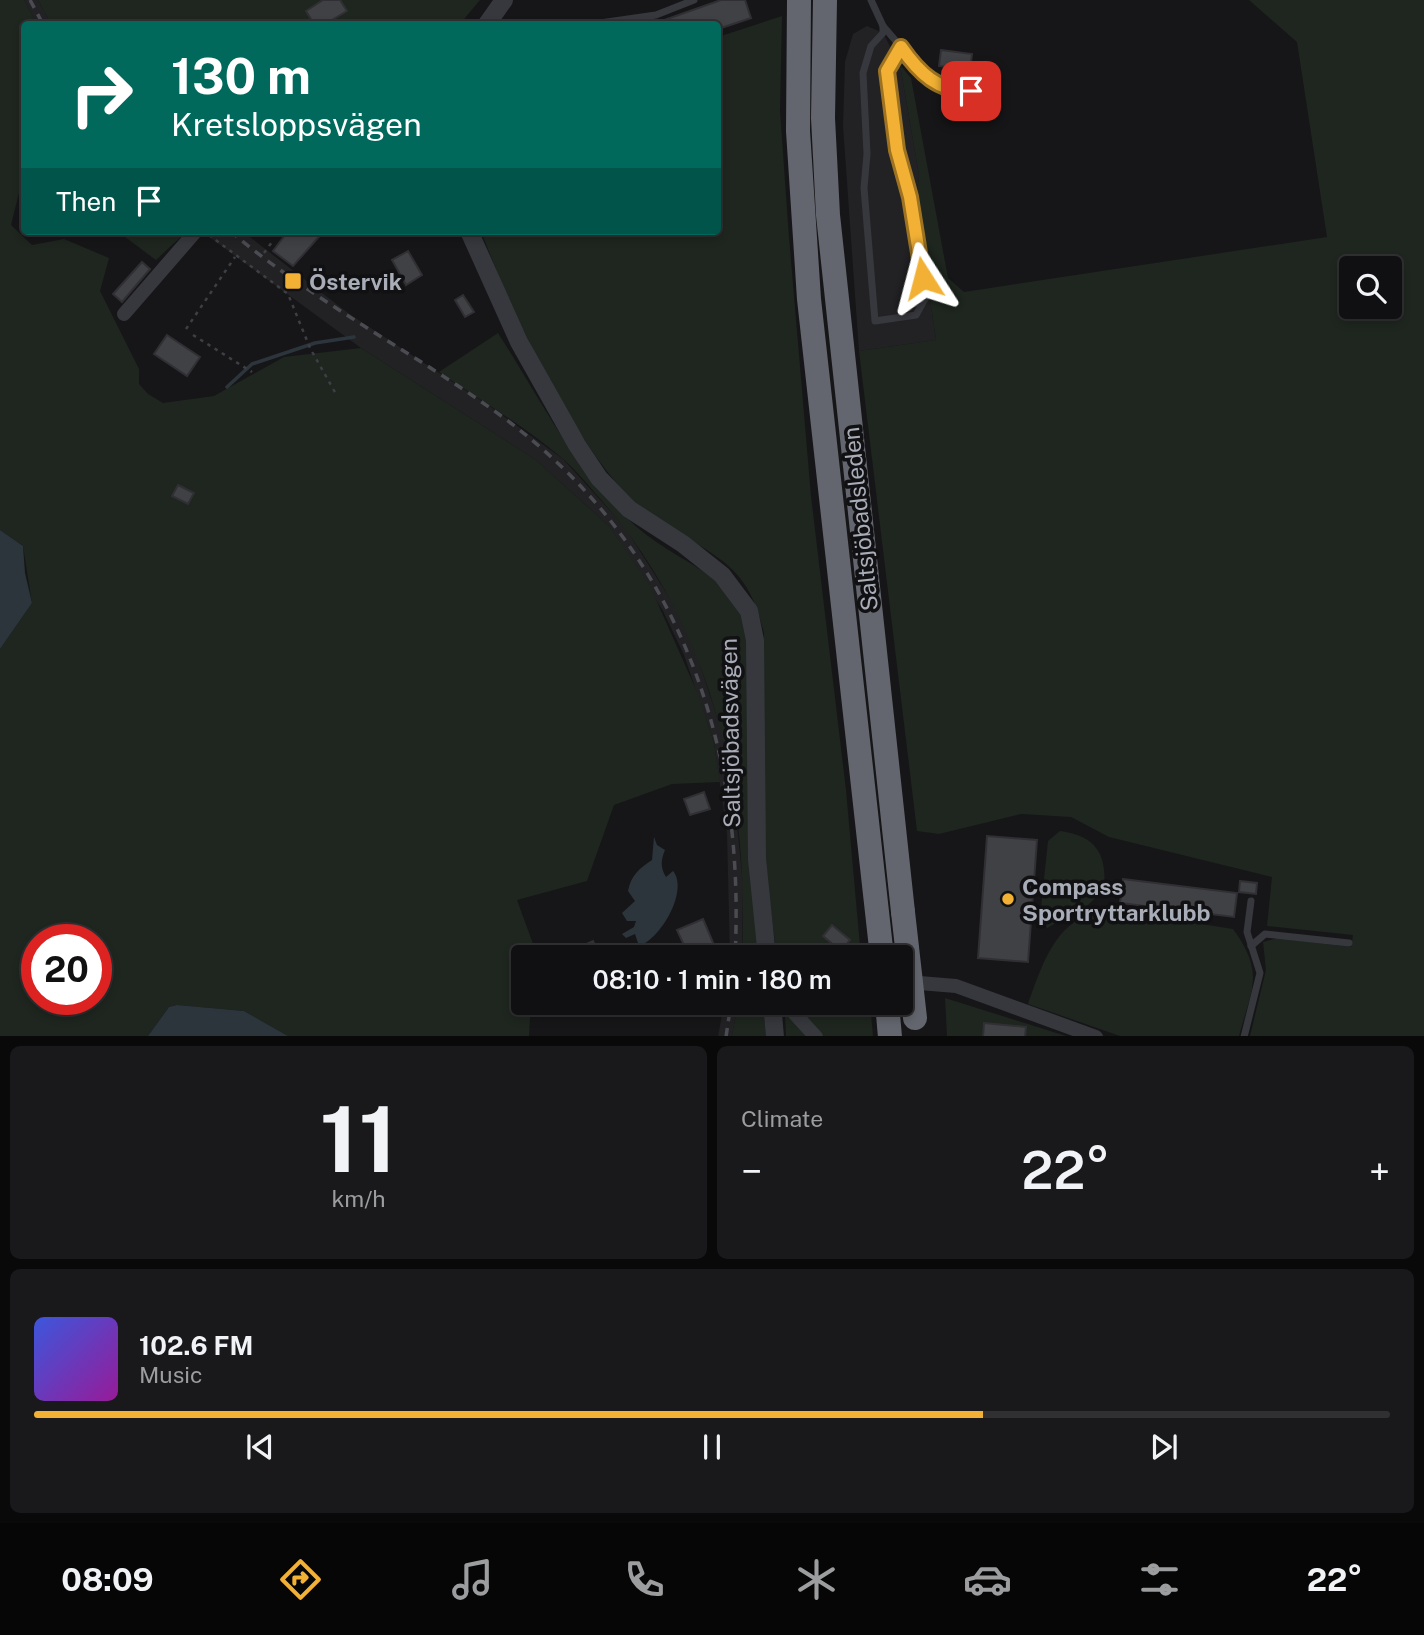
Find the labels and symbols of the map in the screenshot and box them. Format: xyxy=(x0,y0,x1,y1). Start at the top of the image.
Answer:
pin xyxy=(941,61,1001,121)
position arrow xyxy=(886,241,960,315)
place label: Östervik xyxy=(309,268,402,295)
marker: Östervik xyxy=(283,271,303,291)
street label: Saltsjöbadsleden xyxy=(837,426,883,612)
street label: Saltsjöbadsvägen xyxy=(715,638,745,828)
place label: Compass Sportryttarklubb xyxy=(1022,873,1211,926)
marker: Compass Sportryttarklubb xyxy=(1000,891,1016,907)
speed limit sign: 20 xyxy=(21,924,112,1015)

